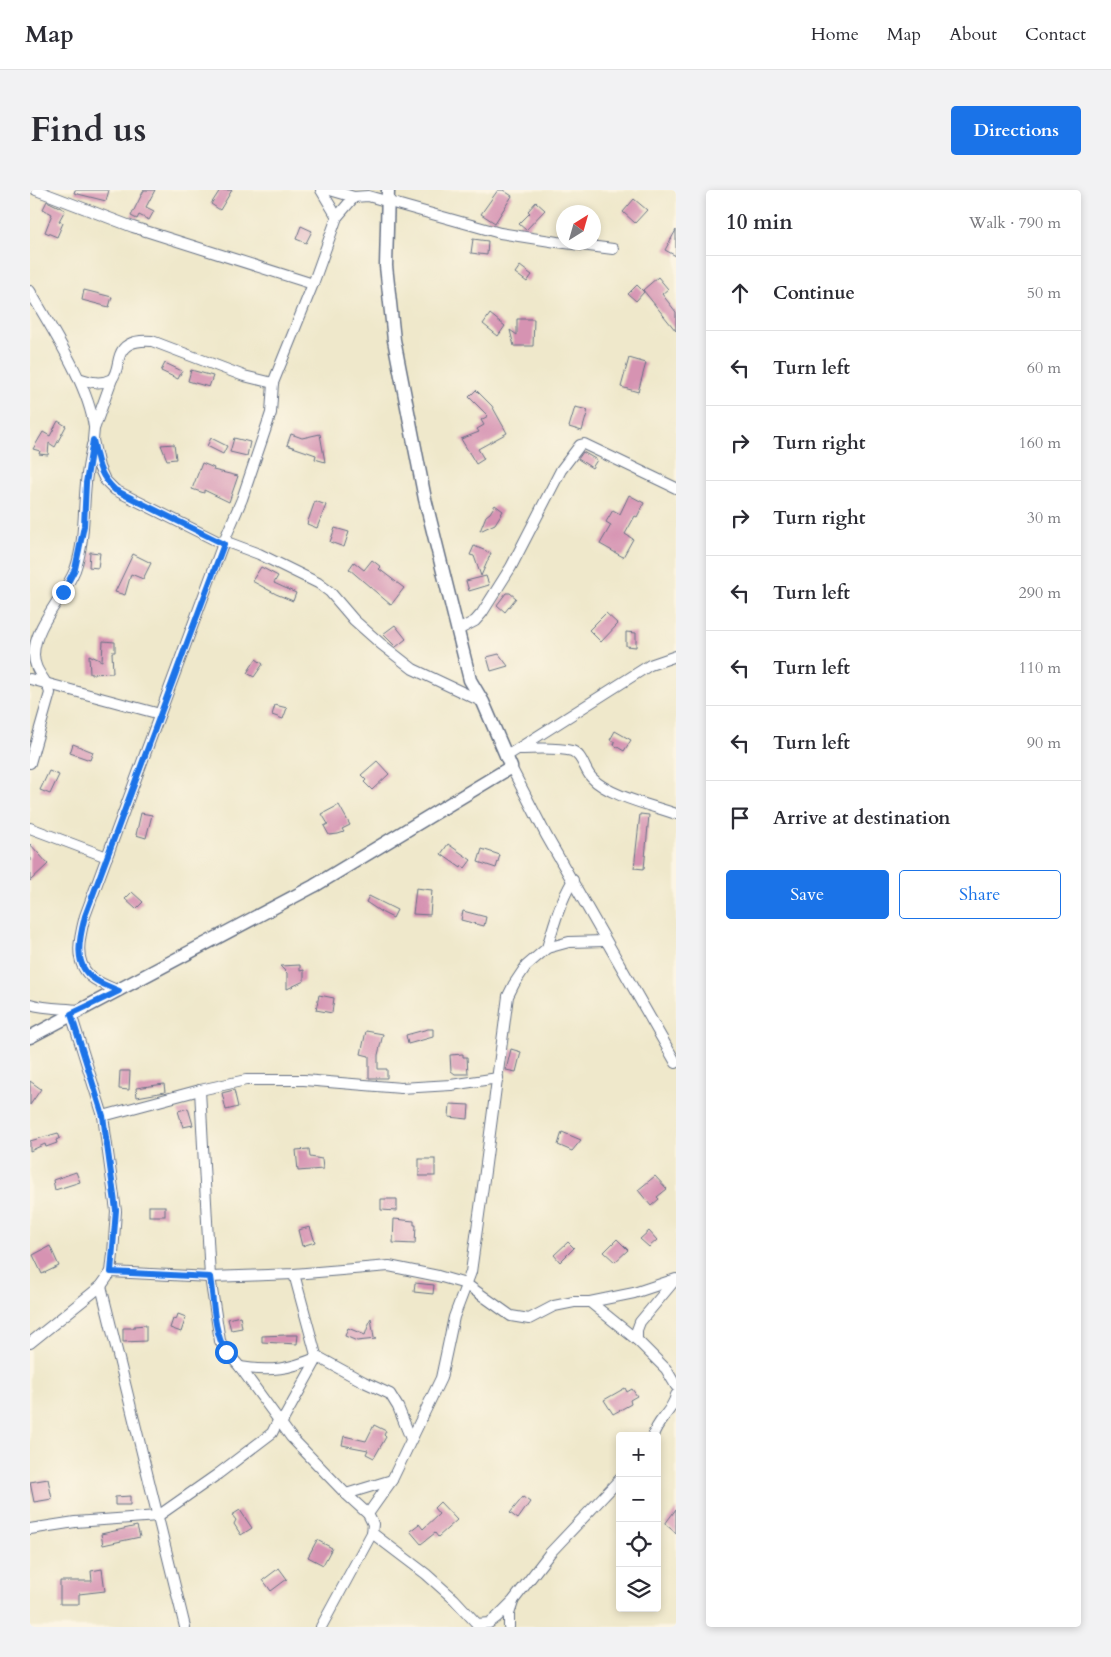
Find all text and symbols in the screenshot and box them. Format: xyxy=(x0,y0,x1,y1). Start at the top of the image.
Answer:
text: Map xyxy=(25,18,74,51)
text: Home xyxy=(811,22,859,47)
text: Map xyxy=(887,22,921,47)
text: About xyxy=(949,22,997,47)
text: Contact xyxy=(1025,22,1086,47)
text: Find us xyxy=(30,106,146,154)
button: Directions xyxy=(951,106,1081,155)
north arrow xyxy=(556,205,601,250)
text: 10 min xyxy=(726,208,793,237)
text: Walk · 790 m xyxy=(969,212,1061,234)
icon: ahead xyxy=(726,279,754,307)
text: Continue xyxy=(773,280,855,306)
text: 50 m xyxy=(1027,282,1061,304)
icon: left xyxy=(726,354,754,382)
text: Turn left xyxy=(773,355,850,381)
text: 60 m xyxy=(1027,357,1061,379)
icon: right xyxy=(726,429,754,457)
text: Turn right xyxy=(773,430,865,456)
text: 160 m xyxy=(1019,432,1061,454)
icon: right xyxy=(726,504,754,532)
text: Turn right xyxy=(773,505,865,531)
text: 30 m xyxy=(1027,507,1061,529)
icon: left xyxy=(726,579,754,607)
text: Turn left xyxy=(773,580,850,606)
route end xyxy=(52,581,75,604)
text: 290 m xyxy=(1019,582,1061,604)
icon: left xyxy=(726,654,754,682)
text: Turn left xyxy=(773,655,850,681)
text: 110 m xyxy=(1019,657,1061,679)
icon: left xyxy=(726,729,754,757)
text: Turn left xyxy=(773,730,850,756)
text: 90 m xyxy=(1027,732,1061,754)
icon: arrive xyxy=(726,804,754,832)
text: Arrive at destination xyxy=(773,805,950,831)
button: Save xyxy=(726,870,889,919)
button: Share xyxy=(899,870,1061,919)
route start xyxy=(215,1341,238,1364)
map controls xyxy=(616,1432,661,1612)
button: + xyxy=(616,1432,661,1477)
button: − xyxy=(616,1477,661,1522)
button: locate xyxy=(616,1522,661,1567)
button: layers xyxy=(616,1567,661,1612)

